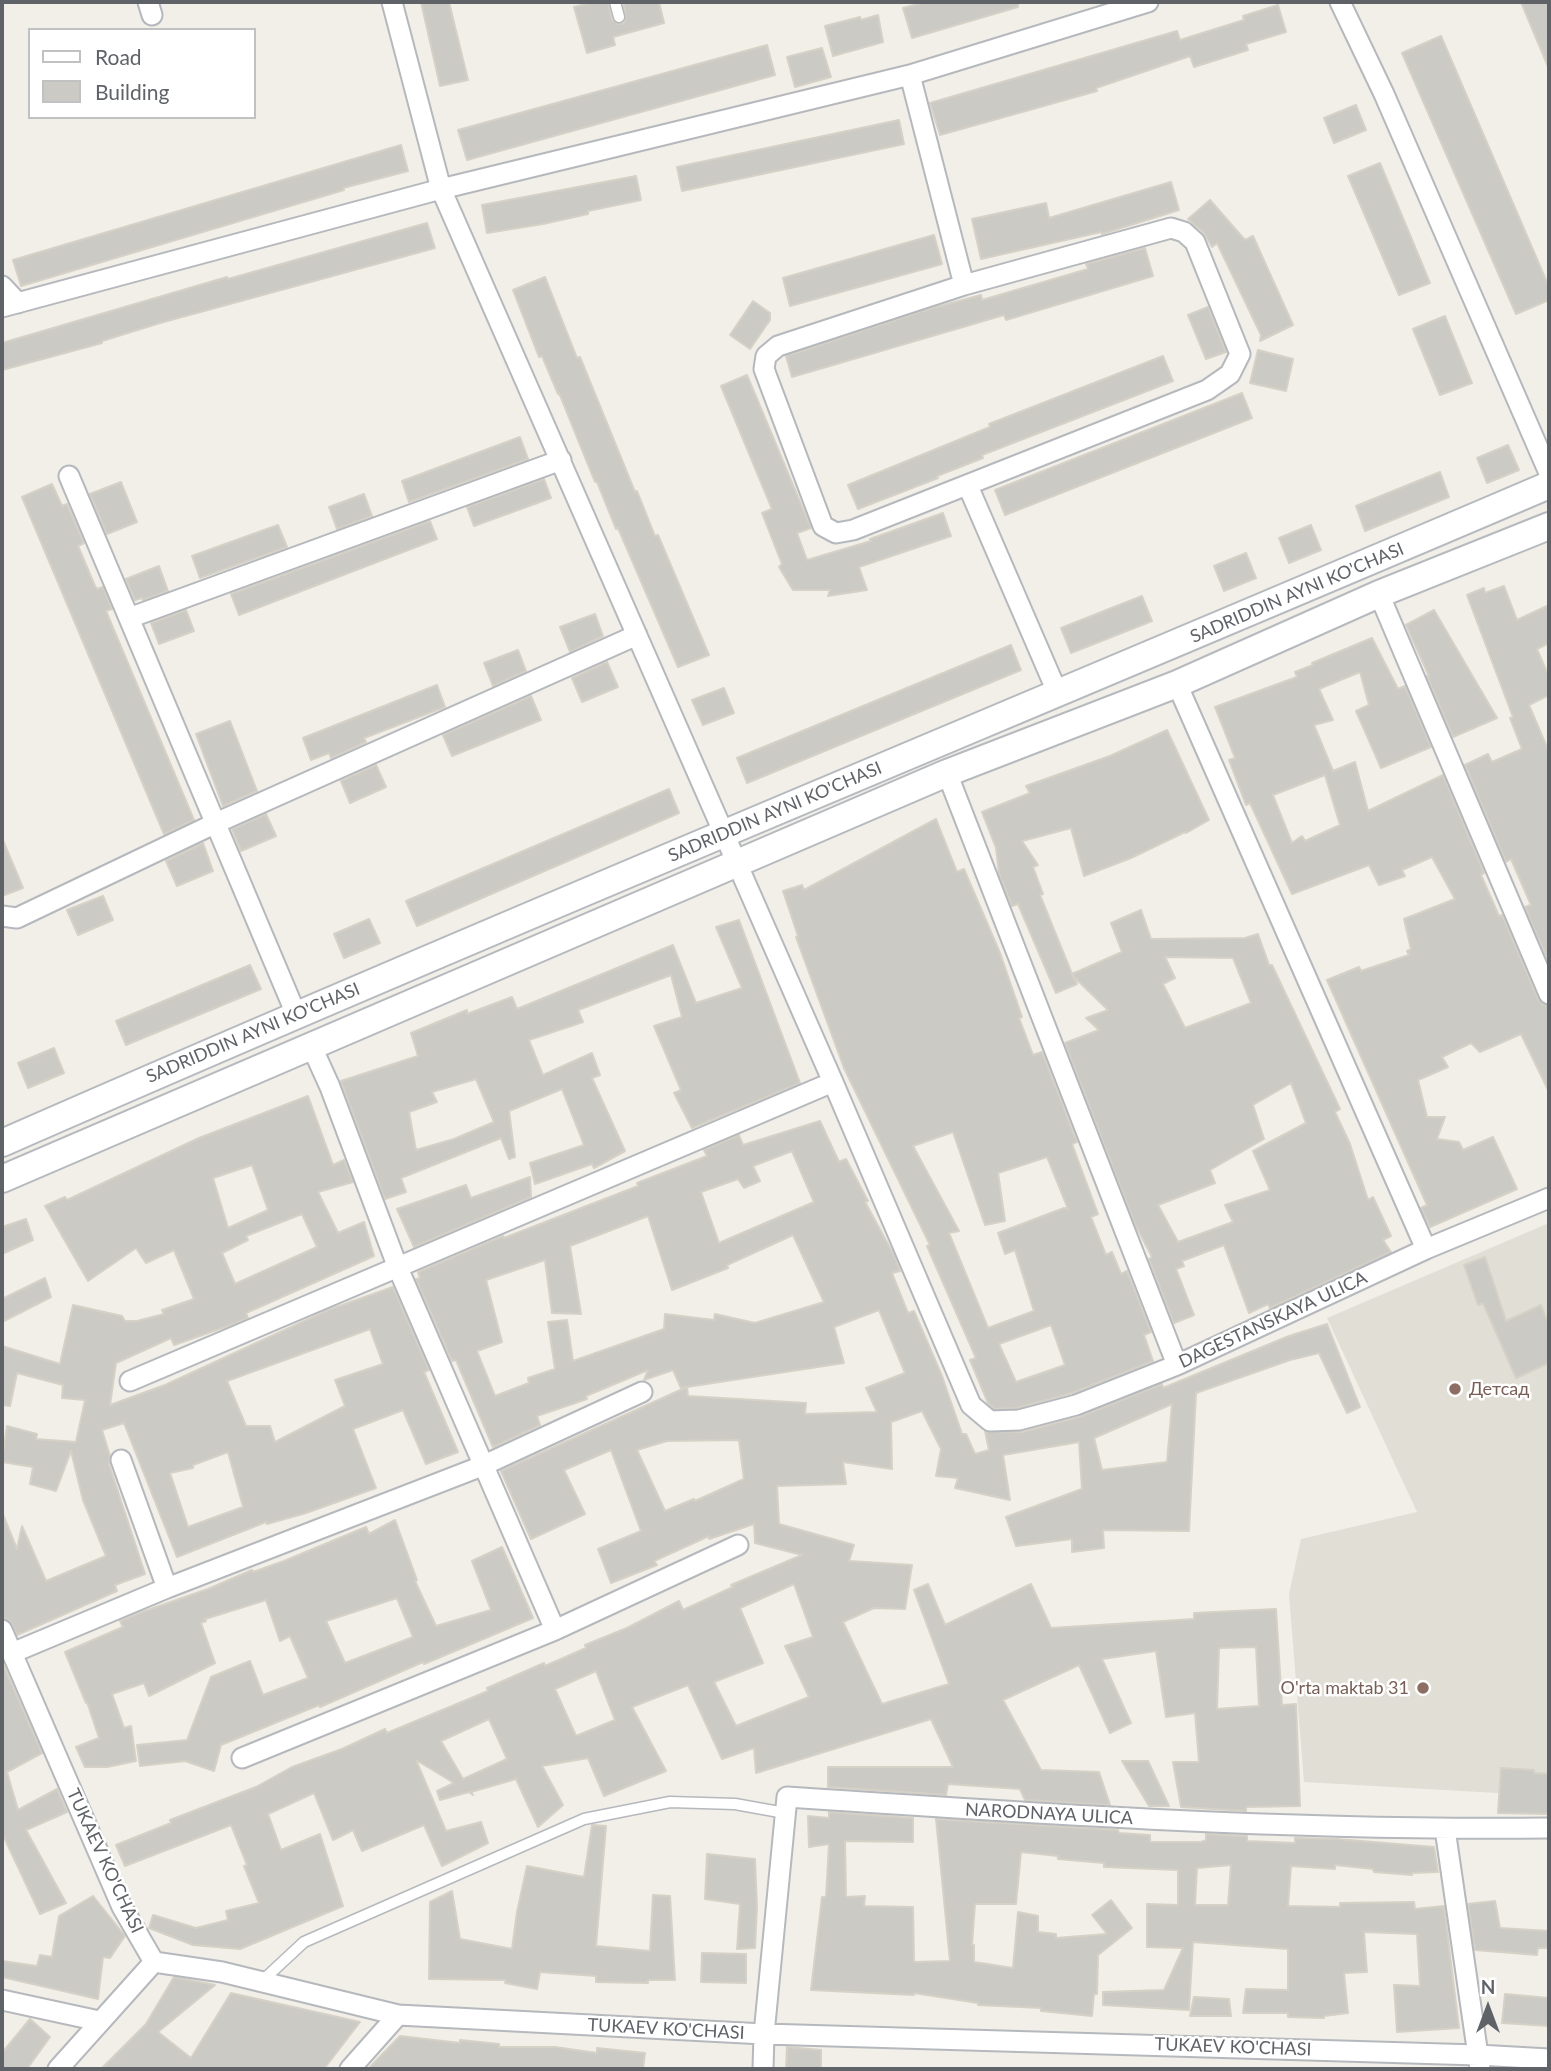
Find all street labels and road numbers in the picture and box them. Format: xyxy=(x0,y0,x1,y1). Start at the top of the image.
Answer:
street label: SADRIDDIN AYNI KO'CHASI xyxy=(1187,538,1407,648)
street label: SADRIDDIN AYNI KO'CHASI xyxy=(665,757,885,867)
street label: SADRIDDIN AYNI KO'CHASI xyxy=(143,978,363,1088)
street label: DAGESTANSKAYA ULICA xyxy=(1176,1267,1370,1373)
street label: TUKAEV KO'CHASI xyxy=(62,1785,148,1937)
street label: NARODNAYA ULICA xyxy=(964,1799,1134,1829)
street label: TUKAEV KO'CHASI xyxy=(587,2014,745,2044)
street label: TUKAEV KO'CHASI xyxy=(1154,2033,1312,2061)

